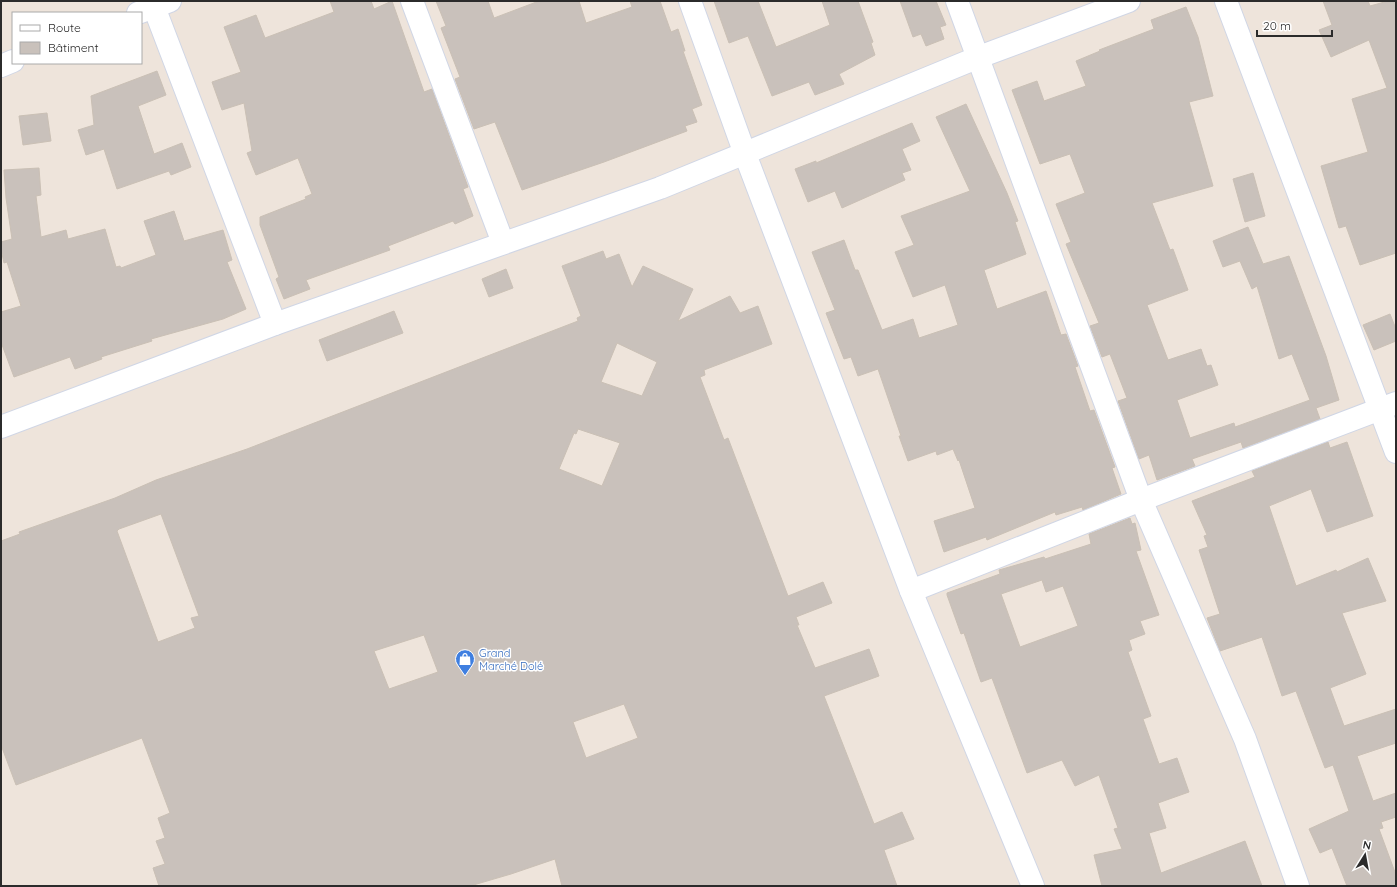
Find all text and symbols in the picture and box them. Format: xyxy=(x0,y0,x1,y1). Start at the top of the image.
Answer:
legend xyxy=(12,12,142,64)
scale bar xyxy=(1257,12,1332,38)
text: 20 m xyxy=(1263,18,1291,33)
text: Route xyxy=(48,20,81,35)
text: Bâtiment xyxy=(48,40,98,55)
place label: Grand Marché Dolé xyxy=(479,646,543,673)
shop icon: Grand Marché Dolé xyxy=(454,648,476,676)
north arrow xyxy=(1345,835,1385,875)
text: N xyxy=(1362,838,1372,853)

